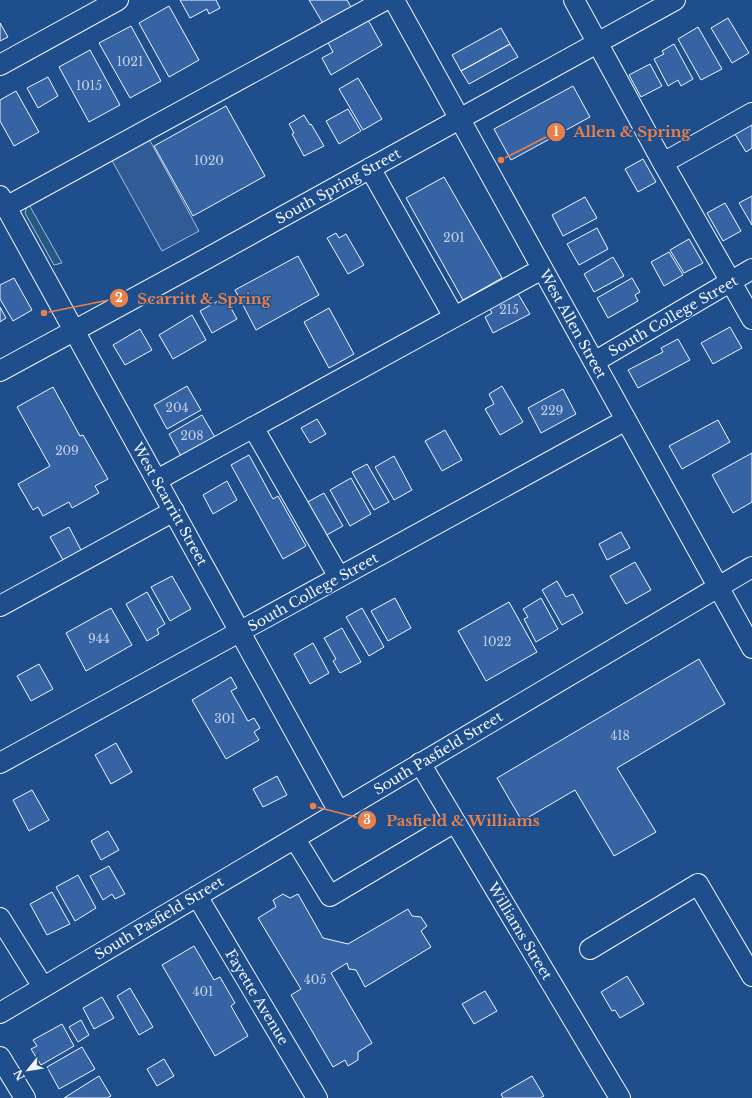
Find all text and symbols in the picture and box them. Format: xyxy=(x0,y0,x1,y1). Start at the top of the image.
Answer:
house number: 1021 xyxy=(117,54,143,69)
house number: 1015 xyxy=(76,78,102,93)
callout: Allen & Spring xyxy=(546,118,699,145)
text: Allen & Spring xyxy=(572,122,691,141)
text: 1 xyxy=(553,124,559,139)
street label: South Spring Street xyxy=(272,144,404,228)
house number: 1020 xyxy=(194,153,224,168)
house number: 201 xyxy=(443,230,465,245)
street label: West Allen Street xyxy=(535,265,611,382)
street label: South College Street xyxy=(605,271,742,360)
callout: Scarritt & Spring xyxy=(109,285,278,312)
text: Scarritt & Spring xyxy=(137,289,272,308)
text: 2 xyxy=(115,290,123,305)
house number: 215 xyxy=(499,302,519,317)
house number: 204 xyxy=(166,400,188,415)
house number: 229 xyxy=(541,403,563,418)
house number: 208 xyxy=(180,428,204,443)
street label: West Scarritt Street xyxy=(128,438,212,569)
house number: 209 xyxy=(55,443,79,458)
street label: South College Street xyxy=(245,548,382,635)
house number: 944 xyxy=(88,631,110,646)
house number: 1022 xyxy=(483,634,511,649)
street label: South Pasfield Street xyxy=(370,707,506,799)
house number: 301 xyxy=(214,711,236,726)
house number: 418 xyxy=(610,728,630,743)
callout: Pasfield & Williams xyxy=(357,807,548,834)
text: Pasfield & Williams xyxy=(386,811,540,830)
text: 3 xyxy=(363,812,371,827)
street label: South Pasfield Street xyxy=(91,872,227,964)
street label: Williams Street xyxy=(483,878,556,983)
street label: Fayette Avenue xyxy=(221,946,293,1048)
house number: 405 xyxy=(304,972,326,987)
house number: 401 xyxy=(193,984,213,999)
north arrow xyxy=(8,1050,48,1090)
text: N xyxy=(10,1066,28,1083)

